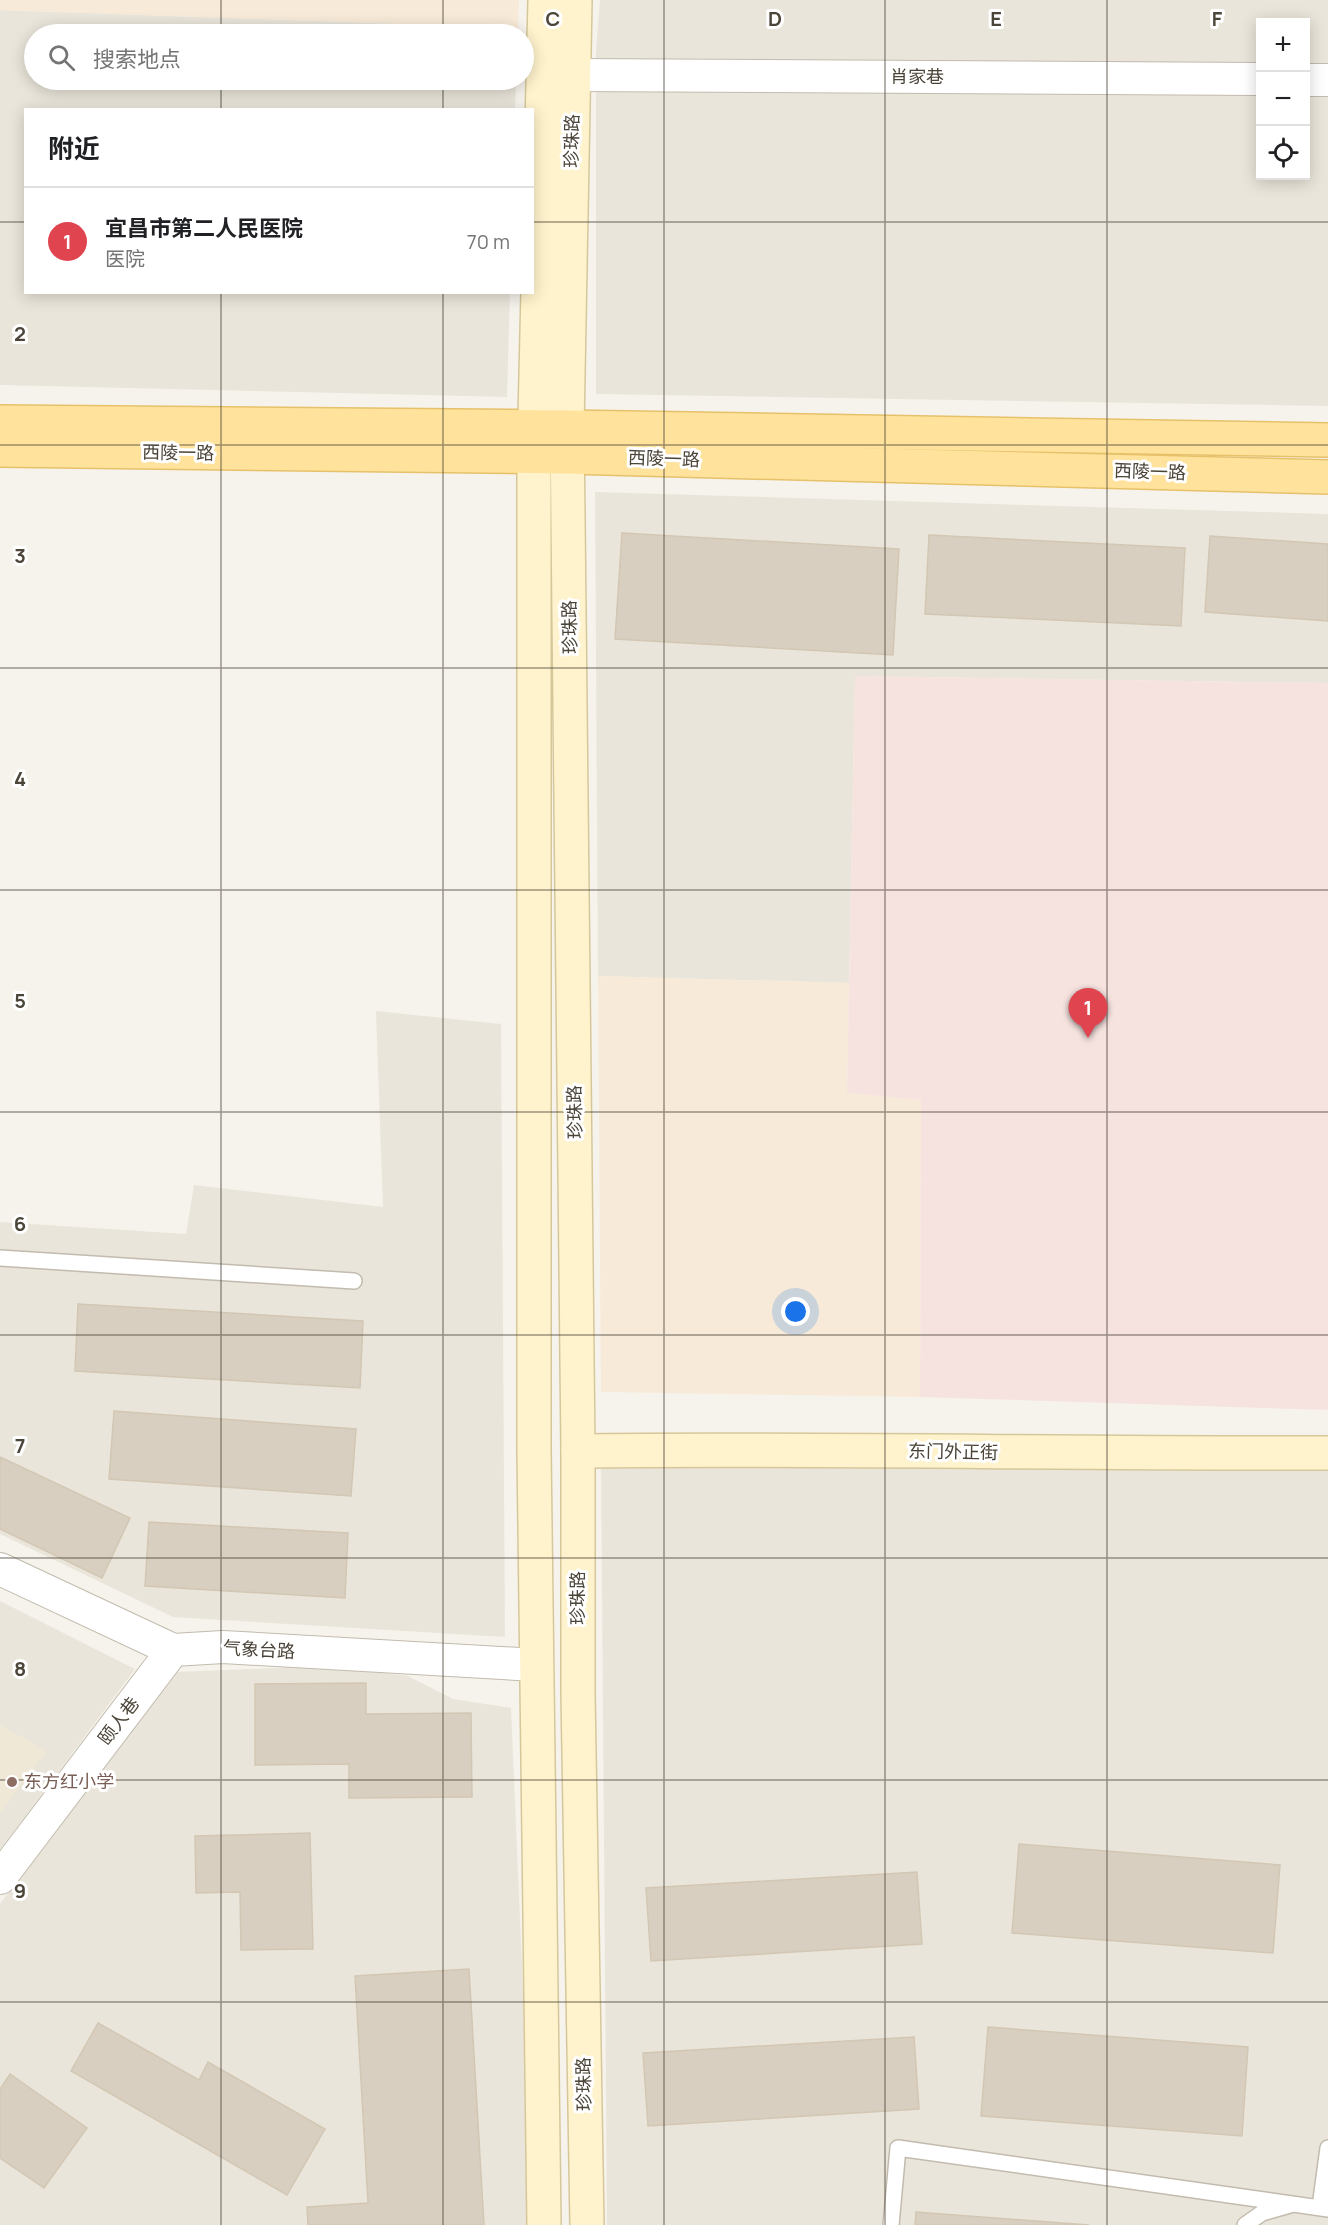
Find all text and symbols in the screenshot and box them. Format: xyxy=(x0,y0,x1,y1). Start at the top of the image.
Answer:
text: C xyxy=(546,5,560,32)
text: D xyxy=(768,5,782,32)
text: E xyxy=(990,5,1002,32)
text: F xyxy=(1212,5,1223,32)
map controls xyxy=(1256,18,1310,180)
button: + xyxy=(1256,18,1310,72)
search box xyxy=(24,24,534,90)
icon: search xyxy=(45,41,78,74)
text: 搜索地点 xyxy=(93,44,181,74)
street label: 肖家巷 xyxy=(890,64,944,88)
button: − xyxy=(1256,72,1310,126)
street label: 珍珠路 xyxy=(559,114,583,168)
button: locate xyxy=(1256,126,1310,180)
text: 附近 xyxy=(48,130,100,166)
text: 宜昌市第二人民医院 xyxy=(105,213,303,243)
text: 1 xyxy=(63,228,72,255)
text: 70 m xyxy=(467,228,510,255)
text: 医院 xyxy=(105,245,145,272)
text: 2 xyxy=(14,320,26,347)
street label: 西陵一路 xyxy=(142,439,214,465)
street label: 西陵一路 xyxy=(628,445,700,471)
street label: 西陵一路 xyxy=(1114,458,1186,484)
text: 3 xyxy=(14,542,26,569)
street label: 珍珠路 xyxy=(557,600,581,654)
text: 4 xyxy=(14,765,26,792)
text: 5 xyxy=(14,987,26,1014)
pin: 1 xyxy=(1068,988,1108,1038)
street label: 珍珠路 xyxy=(562,1085,586,1139)
text: 6 xyxy=(14,1210,26,1237)
your location xyxy=(781,1297,810,1326)
text: 7 xyxy=(15,1432,25,1459)
street label: 东门外正街 xyxy=(908,1438,998,1464)
street label: 珍珠路 xyxy=(565,1571,589,1625)
street label: 气象台路 xyxy=(222,1635,296,1663)
text: 8 xyxy=(14,1655,26,1682)
street label: 颐人巷 xyxy=(92,1692,144,1749)
place label: 东方红小学 xyxy=(24,1769,114,1793)
marker: 东方红小学 xyxy=(5,1775,19,1789)
text: 9 xyxy=(14,1877,26,1904)
street label: 珍珠路 xyxy=(571,2057,595,2111)

